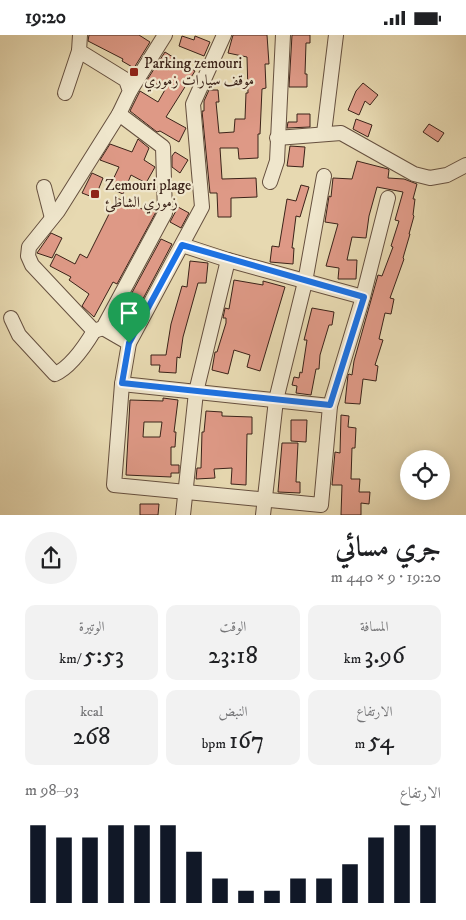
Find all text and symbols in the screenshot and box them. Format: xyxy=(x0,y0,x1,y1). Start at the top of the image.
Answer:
text: 19:20 xyxy=(25,6,66,29)
place label: Parking zemouri موقف سيارات زموري xyxy=(144,54,254,92)
marker: Parking zemouri موقف سيارات زموري xyxy=(128,66,140,78)
place label: Zemouri plage زموري الشاطئ xyxy=(105,176,191,214)
marker: Zemouri plage زموري الشاطئ xyxy=(89,188,101,200)
pin xyxy=(108,292,150,343)
icon: arrive xyxy=(115,299,143,327)
map controls xyxy=(400,450,450,500)
button: locate xyxy=(400,450,450,500)
text: جري مسائي xyxy=(335,530,441,565)
button: share xyxy=(25,532,77,584)
text: 19:20 · 9 × 440 m xyxy=(331,567,441,587)
text: الوتيرة xyxy=(79,618,105,636)
text: الوقت xyxy=(220,618,246,636)
text: المسافة xyxy=(360,618,389,636)
text: 5:53 xyxy=(83,640,124,671)
text: 23:18 xyxy=(208,640,258,671)
text: 3.96 xyxy=(364,640,405,671)
text: /km xyxy=(59,650,83,668)
text: km xyxy=(344,650,364,668)
text: kcal xyxy=(80,703,103,721)
text: النبض xyxy=(219,703,247,721)
text: الارتفاع xyxy=(356,703,393,721)
text: 268 xyxy=(73,721,111,752)
text: 167 xyxy=(229,725,264,756)
text: 54 xyxy=(368,725,394,756)
text: bpm xyxy=(202,735,229,753)
text: m xyxy=(355,735,368,753)
text: 93–98 m xyxy=(25,780,79,800)
text: الارتفاع xyxy=(399,783,441,803)

